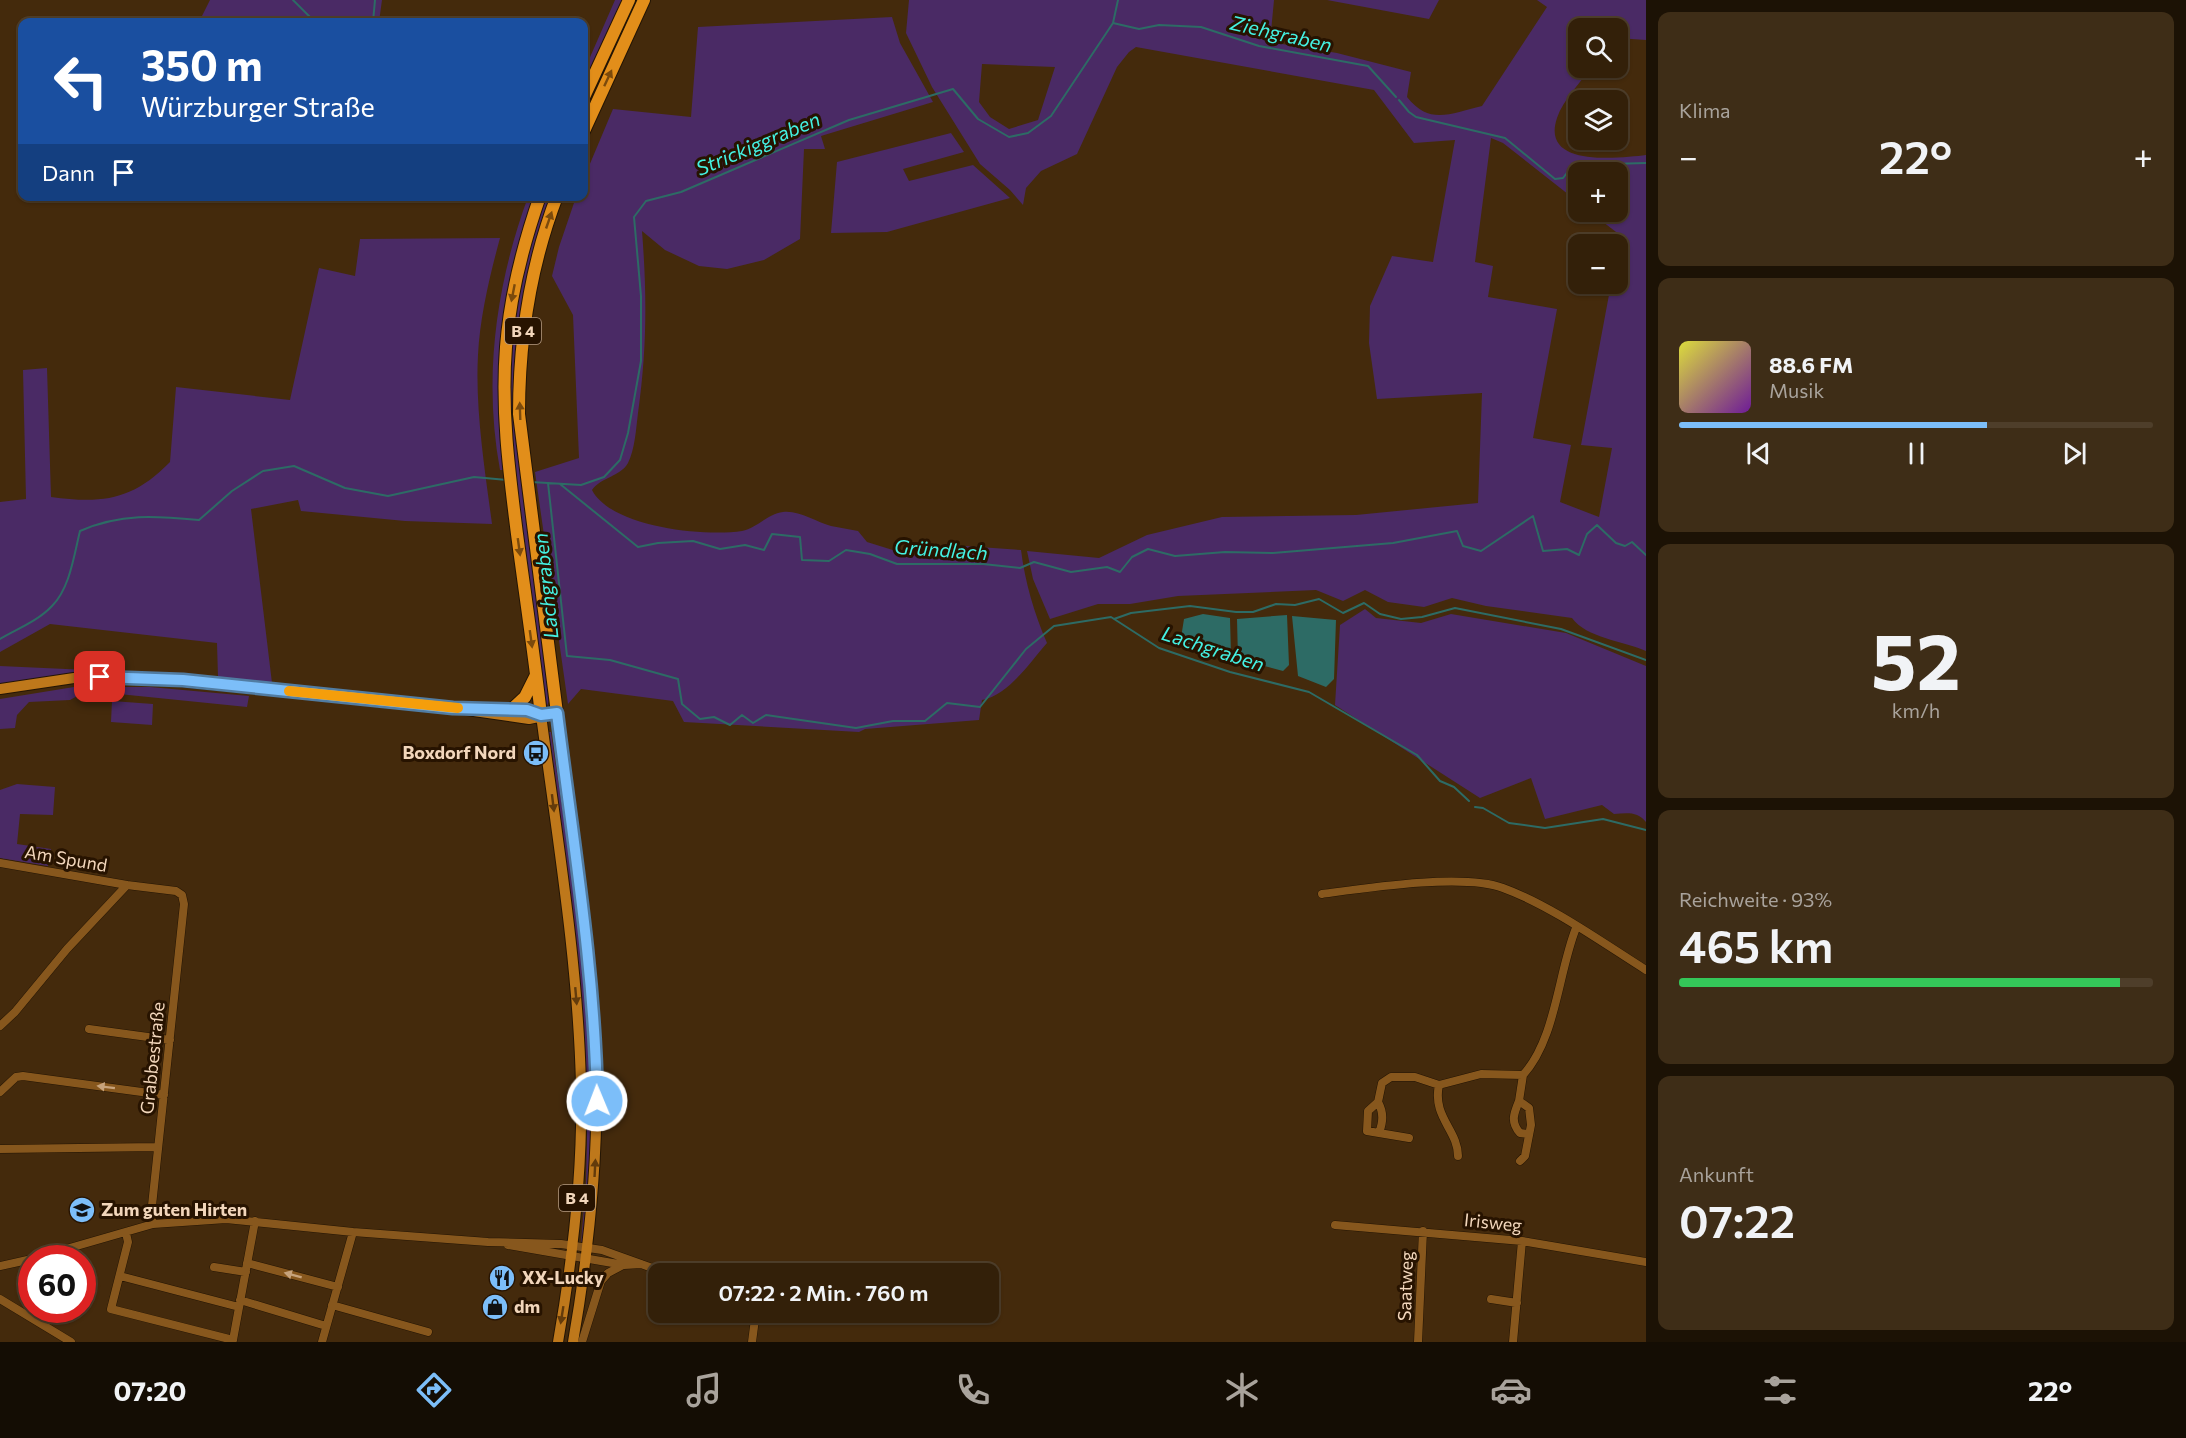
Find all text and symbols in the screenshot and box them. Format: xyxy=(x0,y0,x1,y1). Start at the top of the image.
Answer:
water label: Ziehgraben xyxy=(1227,9,1334,56)
map controls xyxy=(1568,18,1628,294)
button: search xyxy=(1568,18,1628,78)
text: 350 m xyxy=(141,38,263,90)
icon: left xyxy=(42,42,120,120)
one-way arrow xyxy=(603,69,612,86)
text: Würzburger Straße xyxy=(141,90,375,123)
button: layers xyxy=(1568,90,1628,150)
text: Klima xyxy=(1679,98,1731,122)
water label: Strickiggraben xyxy=(692,106,823,180)
text: 22° xyxy=(1879,128,1952,183)
text: − xyxy=(1679,135,1698,176)
text: + xyxy=(2134,135,2153,176)
icon: arrive xyxy=(107,156,140,189)
text: Dann xyxy=(42,159,95,186)
button: + xyxy=(1568,162,1628,222)
one-way arrow xyxy=(544,211,554,229)
button: − xyxy=(1568,234,1628,294)
one-way arrow xyxy=(508,284,517,303)
road number: B 4 xyxy=(505,318,541,344)
text: 88.6 FM xyxy=(1769,351,1853,378)
text: Musik xyxy=(1769,378,1824,402)
one-way arrow xyxy=(515,402,524,421)
icon: previous xyxy=(1742,437,1775,470)
icon: pause xyxy=(1900,437,1933,470)
icon: next xyxy=(2058,437,2091,470)
water label: Lachgraben xyxy=(528,532,562,640)
water label: Gründlach xyxy=(893,534,989,564)
one-way arrow xyxy=(514,538,524,557)
text: 52 xyxy=(1871,611,1961,706)
water label: Lachgraben xyxy=(1159,620,1268,676)
one-way arrow xyxy=(527,630,536,649)
pin xyxy=(74,651,125,702)
icon: arrive xyxy=(83,660,116,693)
text: km/h xyxy=(1892,698,1940,722)
bus stop icon: Boxdorf Nord xyxy=(521,738,551,768)
place label: Boxdorf Nord xyxy=(402,741,516,763)
one-way arrow xyxy=(548,793,557,812)
street label: Am Spund xyxy=(23,840,109,876)
text: Reichweite · 93% xyxy=(1679,887,1832,911)
text: 465 km xyxy=(1679,917,1833,972)
one-way arrow xyxy=(571,987,581,1006)
street label: Grabbestraße xyxy=(135,1001,169,1115)
position arrow xyxy=(565,1069,629,1133)
one-way arrow xyxy=(96,1082,115,1092)
one-way arrow xyxy=(590,1159,599,1178)
text: Ankunft xyxy=(1679,1162,1754,1186)
road number: B 4 xyxy=(559,1185,595,1211)
text: 07:22 xyxy=(1679,1192,1795,1247)
school or university icon: Zum guten Hirten xyxy=(67,1195,97,1225)
place label: Zum guten Hirten xyxy=(101,1198,247,1220)
street label: Irisweg xyxy=(1463,1208,1523,1236)
speed limit sign: 60 xyxy=(18,1245,96,1323)
street label: Saatweg xyxy=(1393,1250,1417,1321)
restaurant icon: XX-Lucky xyxy=(487,1263,517,1293)
place label: XX-Lucky xyxy=(522,1266,604,1288)
one-way arrow xyxy=(283,1270,301,1279)
text: 07:22 · 2 Min. · 760 m xyxy=(718,1279,929,1306)
shop icon: dm xyxy=(480,1292,510,1322)
place label: dm xyxy=(514,1295,540,1317)
one-way arrow xyxy=(558,1305,567,1324)
icon: directions xyxy=(413,1369,455,1411)
icon: music xyxy=(683,1369,725,1411)
icon: phone xyxy=(952,1369,994,1411)
icon: climate xyxy=(1221,1369,1263,1411)
icon: car xyxy=(1490,1369,1532,1411)
icon: filters xyxy=(1759,1369,1801,1411)
text: 07:20 xyxy=(114,1374,186,1407)
text: 22° xyxy=(2028,1374,2072,1407)

